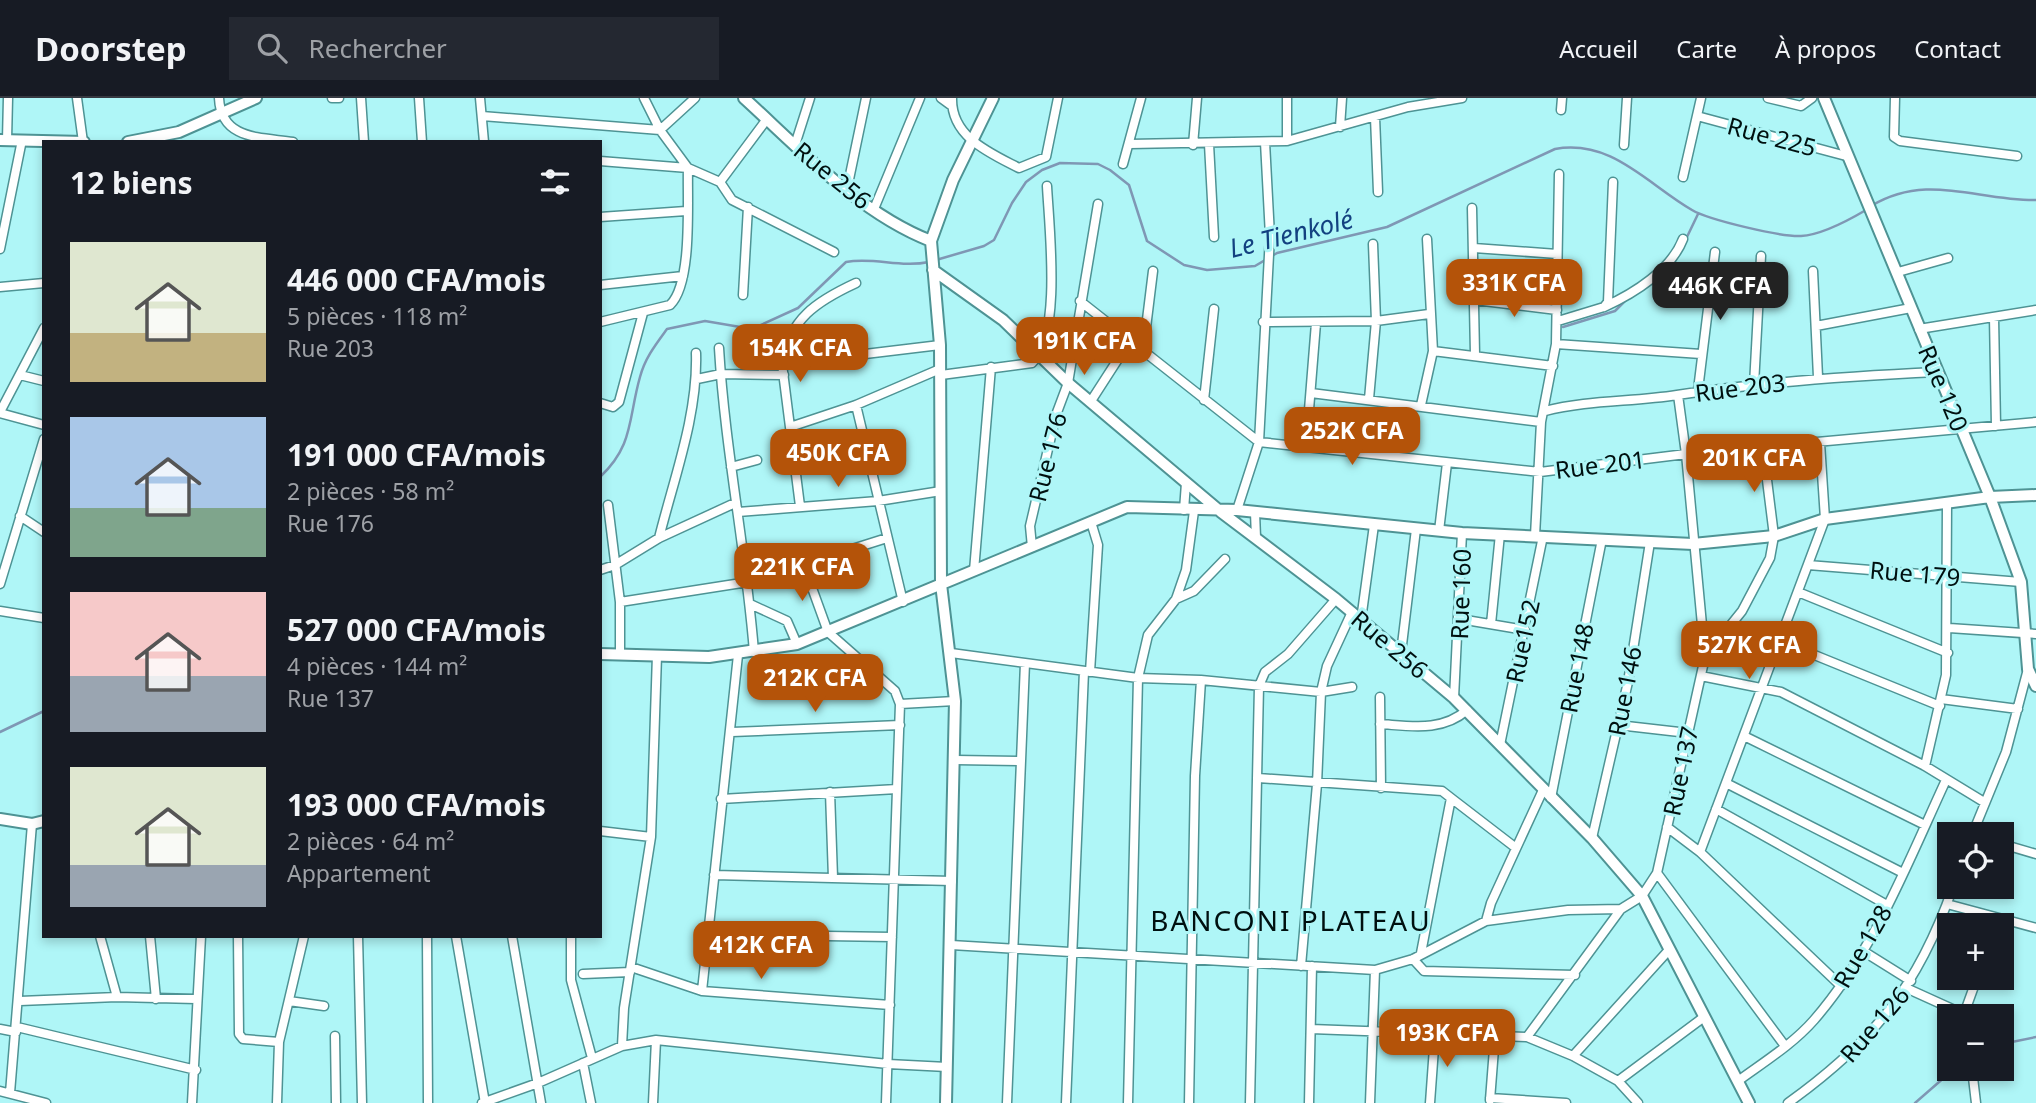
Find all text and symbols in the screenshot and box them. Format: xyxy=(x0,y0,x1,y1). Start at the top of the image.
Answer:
search box xyxy=(229,17,719,80)
text: Doorstep xyxy=(35,26,187,71)
icon: search xyxy=(253,29,291,67)
text: Rechercher xyxy=(309,30,447,66)
text: Accueil xyxy=(1559,32,1638,65)
text: Carte xyxy=(1676,32,1737,65)
text: À propos xyxy=(1775,32,1876,65)
text: Contact xyxy=(1914,32,2001,65)
street label: Rue 225 xyxy=(1724,108,1820,164)
street label: Rue 256 xyxy=(787,134,879,216)
text: 12 biens xyxy=(70,162,193,203)
icon: filters xyxy=(536,163,574,201)
water label: Le Tienkolé xyxy=(1225,200,1357,266)
text: 446 000 CFA/mois xyxy=(287,259,546,300)
pin: 331K CFA xyxy=(1442,260,1586,319)
pin: 446K CFA xyxy=(1648,262,1792,322)
text: 331K CFA xyxy=(1462,266,1566,298)
text: 446K CFA xyxy=(1668,269,1772,301)
icon: home xyxy=(126,270,210,354)
text: 5 pièces · 118 m² xyxy=(287,300,467,332)
pin: 191K CFA xyxy=(1012,317,1156,377)
pin: 154K CFA xyxy=(728,324,872,384)
text: 191K CFA xyxy=(1032,324,1136,356)
text: 154K CFA xyxy=(748,331,852,363)
text: Rue 203 xyxy=(287,332,374,364)
street label: Rue 120 xyxy=(1911,340,1977,436)
street label: Rue 203 xyxy=(1693,365,1787,409)
pin: 252K CFA xyxy=(1280,408,1424,467)
street label: Rue 176 xyxy=(1020,409,1074,505)
text: 252K CFA xyxy=(1300,414,1404,446)
pin: 450K CFA xyxy=(766,430,910,489)
text: 191 000 CFA/mois xyxy=(287,434,546,475)
pin: 201K CFA xyxy=(1682,434,1826,494)
text: 450K CFA xyxy=(786,436,890,468)
text: 201K CFA xyxy=(1702,441,1806,473)
street label: Rue 201 xyxy=(1553,442,1647,486)
icon: home xyxy=(126,445,210,529)
text: 2 pièces · 58 m² xyxy=(287,475,454,507)
text: Rue 176 xyxy=(287,507,374,539)
pin: 221K CFA xyxy=(730,544,874,603)
street label: Rue 160 xyxy=(1442,548,1478,640)
text: 221K CFA xyxy=(750,550,854,582)
street label: Rue 179 xyxy=(1868,553,1962,593)
street label: Rue152 xyxy=(1497,596,1547,686)
street label: Rue 256 xyxy=(1345,602,1435,686)
text: 527 000 CFA/mois xyxy=(287,609,546,650)
icon: home xyxy=(126,620,210,704)
street label: Rue 148 xyxy=(1551,620,1601,716)
pin: 527K CFA xyxy=(1677,622,1821,681)
text: 527K CFA xyxy=(1697,628,1801,660)
street label: Rue 146 xyxy=(1599,643,1649,739)
text: 4 pièces · 144 m² xyxy=(287,650,467,682)
pin: 212K CFA xyxy=(743,654,887,714)
text: 212K CFA xyxy=(763,661,867,693)
text: Rue 137 xyxy=(287,682,374,714)
street label: Rue 137 xyxy=(1654,723,1706,819)
text: 193 000 CFA/mois xyxy=(287,784,546,825)
icon: home xyxy=(126,795,210,879)
map controls xyxy=(1937,822,2014,1081)
button: locate xyxy=(1937,822,2014,899)
text: 2 pièces · 64 m² xyxy=(287,825,454,857)
text: Appartement xyxy=(287,857,431,889)
street label: Rue 128 xyxy=(1825,898,1899,994)
district label: BANCONI PLATEAU xyxy=(1150,901,1432,939)
button: + xyxy=(1937,913,2014,990)
pin: 412K CFA xyxy=(689,922,833,981)
text: 412K CFA xyxy=(709,928,813,960)
street label: Rue 126 xyxy=(1832,979,1916,1069)
button: − xyxy=(1937,1004,2014,1081)
pin: 193K CFA xyxy=(1375,1010,1519,1069)
text: 193K CFA xyxy=(1395,1016,1499,1048)

